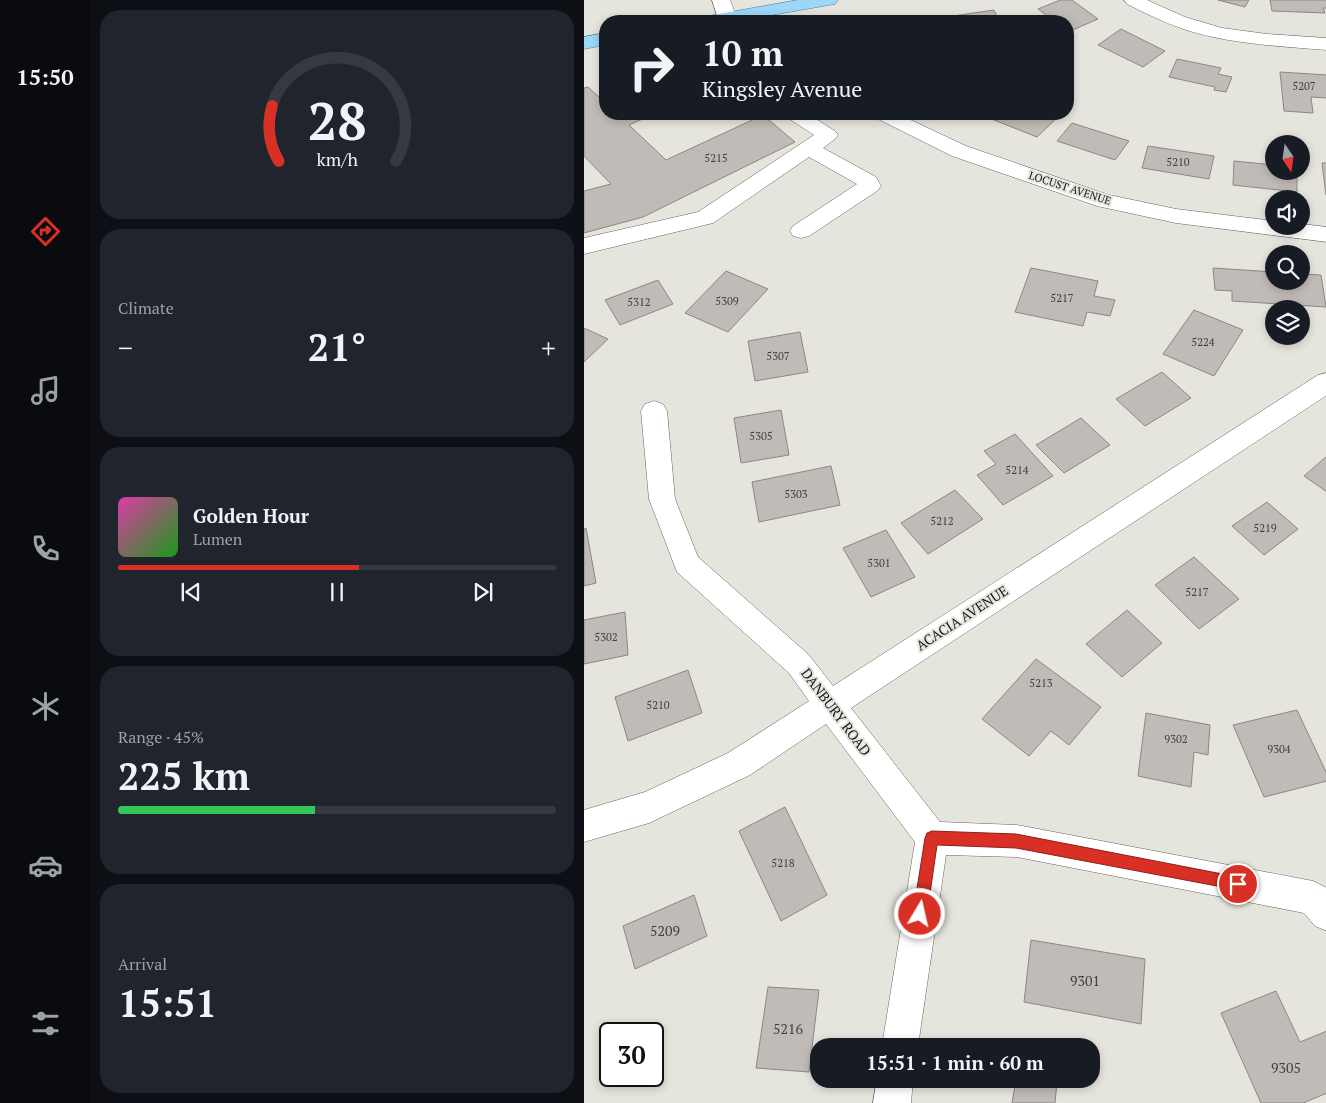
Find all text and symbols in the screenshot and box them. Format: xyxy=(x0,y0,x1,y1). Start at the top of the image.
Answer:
text: 10 m xyxy=(702,30,783,76)
icon: right xyxy=(619,35,684,100)
text: 15:50 xyxy=(16,62,74,91)
text: Kingsley Avenue xyxy=(702,74,862,103)
house number: 5207 xyxy=(1292,79,1316,93)
text: 28 xyxy=(308,86,366,155)
north arrow xyxy=(1265,135,1310,180)
map controls xyxy=(1265,135,1310,345)
text: km/h xyxy=(316,147,358,171)
house number: 5215 xyxy=(704,151,728,165)
house number: 5210 xyxy=(1166,155,1190,169)
street label: LOCUST AVENUE xyxy=(1027,168,1113,208)
button: sound xyxy=(1265,190,1310,235)
icon: directions xyxy=(28,214,63,249)
button: search xyxy=(1265,245,1310,290)
house number: 5217 xyxy=(1050,291,1074,305)
house number: 5309 xyxy=(715,294,739,308)
house number: 5312 xyxy=(627,295,651,309)
text: Climate xyxy=(118,297,174,319)
button: layers xyxy=(1265,300,1310,345)
text: 21° xyxy=(308,322,366,372)
text: − xyxy=(118,329,133,366)
text: + xyxy=(541,329,556,366)
house number: 5224 xyxy=(1191,335,1215,349)
house number: 5307 xyxy=(766,349,790,363)
icon: music xyxy=(28,373,63,408)
house number: 5305 xyxy=(749,429,773,443)
house number: 5214 xyxy=(1005,463,1029,477)
house number: 5303 xyxy=(784,487,808,501)
text: Golden Hour xyxy=(193,503,309,528)
house number: 5212 xyxy=(930,514,954,528)
house number: 5219 xyxy=(1253,521,1277,535)
text: Lumen xyxy=(193,528,242,550)
icon: phone xyxy=(28,531,63,566)
house number: 5301 xyxy=(867,556,891,570)
icon: previous xyxy=(177,578,205,606)
icon: pause xyxy=(323,578,351,606)
icon: next xyxy=(469,578,497,606)
street label: ACACIA AVENUE xyxy=(912,581,1011,655)
house number: 5217 xyxy=(1185,585,1209,599)
house number: 5302 xyxy=(594,630,618,644)
street label: DANBURY ROAD xyxy=(797,664,876,759)
house number: 5213 xyxy=(1029,676,1053,690)
icon: climate xyxy=(28,689,63,724)
house number: 5210 xyxy=(646,698,670,712)
text: Range · 45% xyxy=(118,726,204,748)
house number: 9302 xyxy=(1164,732,1188,746)
house number: 9304 xyxy=(1267,742,1291,756)
text: 225 km xyxy=(118,751,250,801)
icon: car xyxy=(28,848,63,883)
house number: 5218 xyxy=(771,856,795,870)
pin xyxy=(1217,863,1259,905)
icon: arrive xyxy=(1224,870,1252,898)
position arrow xyxy=(893,887,945,939)
house number: 5209 xyxy=(650,921,680,940)
text: Arrival xyxy=(118,953,167,975)
house number: 9301 xyxy=(1070,971,1100,990)
text: 15:51 xyxy=(118,978,217,1028)
icon: filters xyxy=(28,1006,63,1041)
house number: 5216 xyxy=(773,1019,803,1038)
speed limit sign: 30 xyxy=(599,1022,664,1087)
text: 15:51 · 1 min · 60 m xyxy=(866,1050,1044,1075)
house number: 9305 xyxy=(1271,1058,1301,1077)

